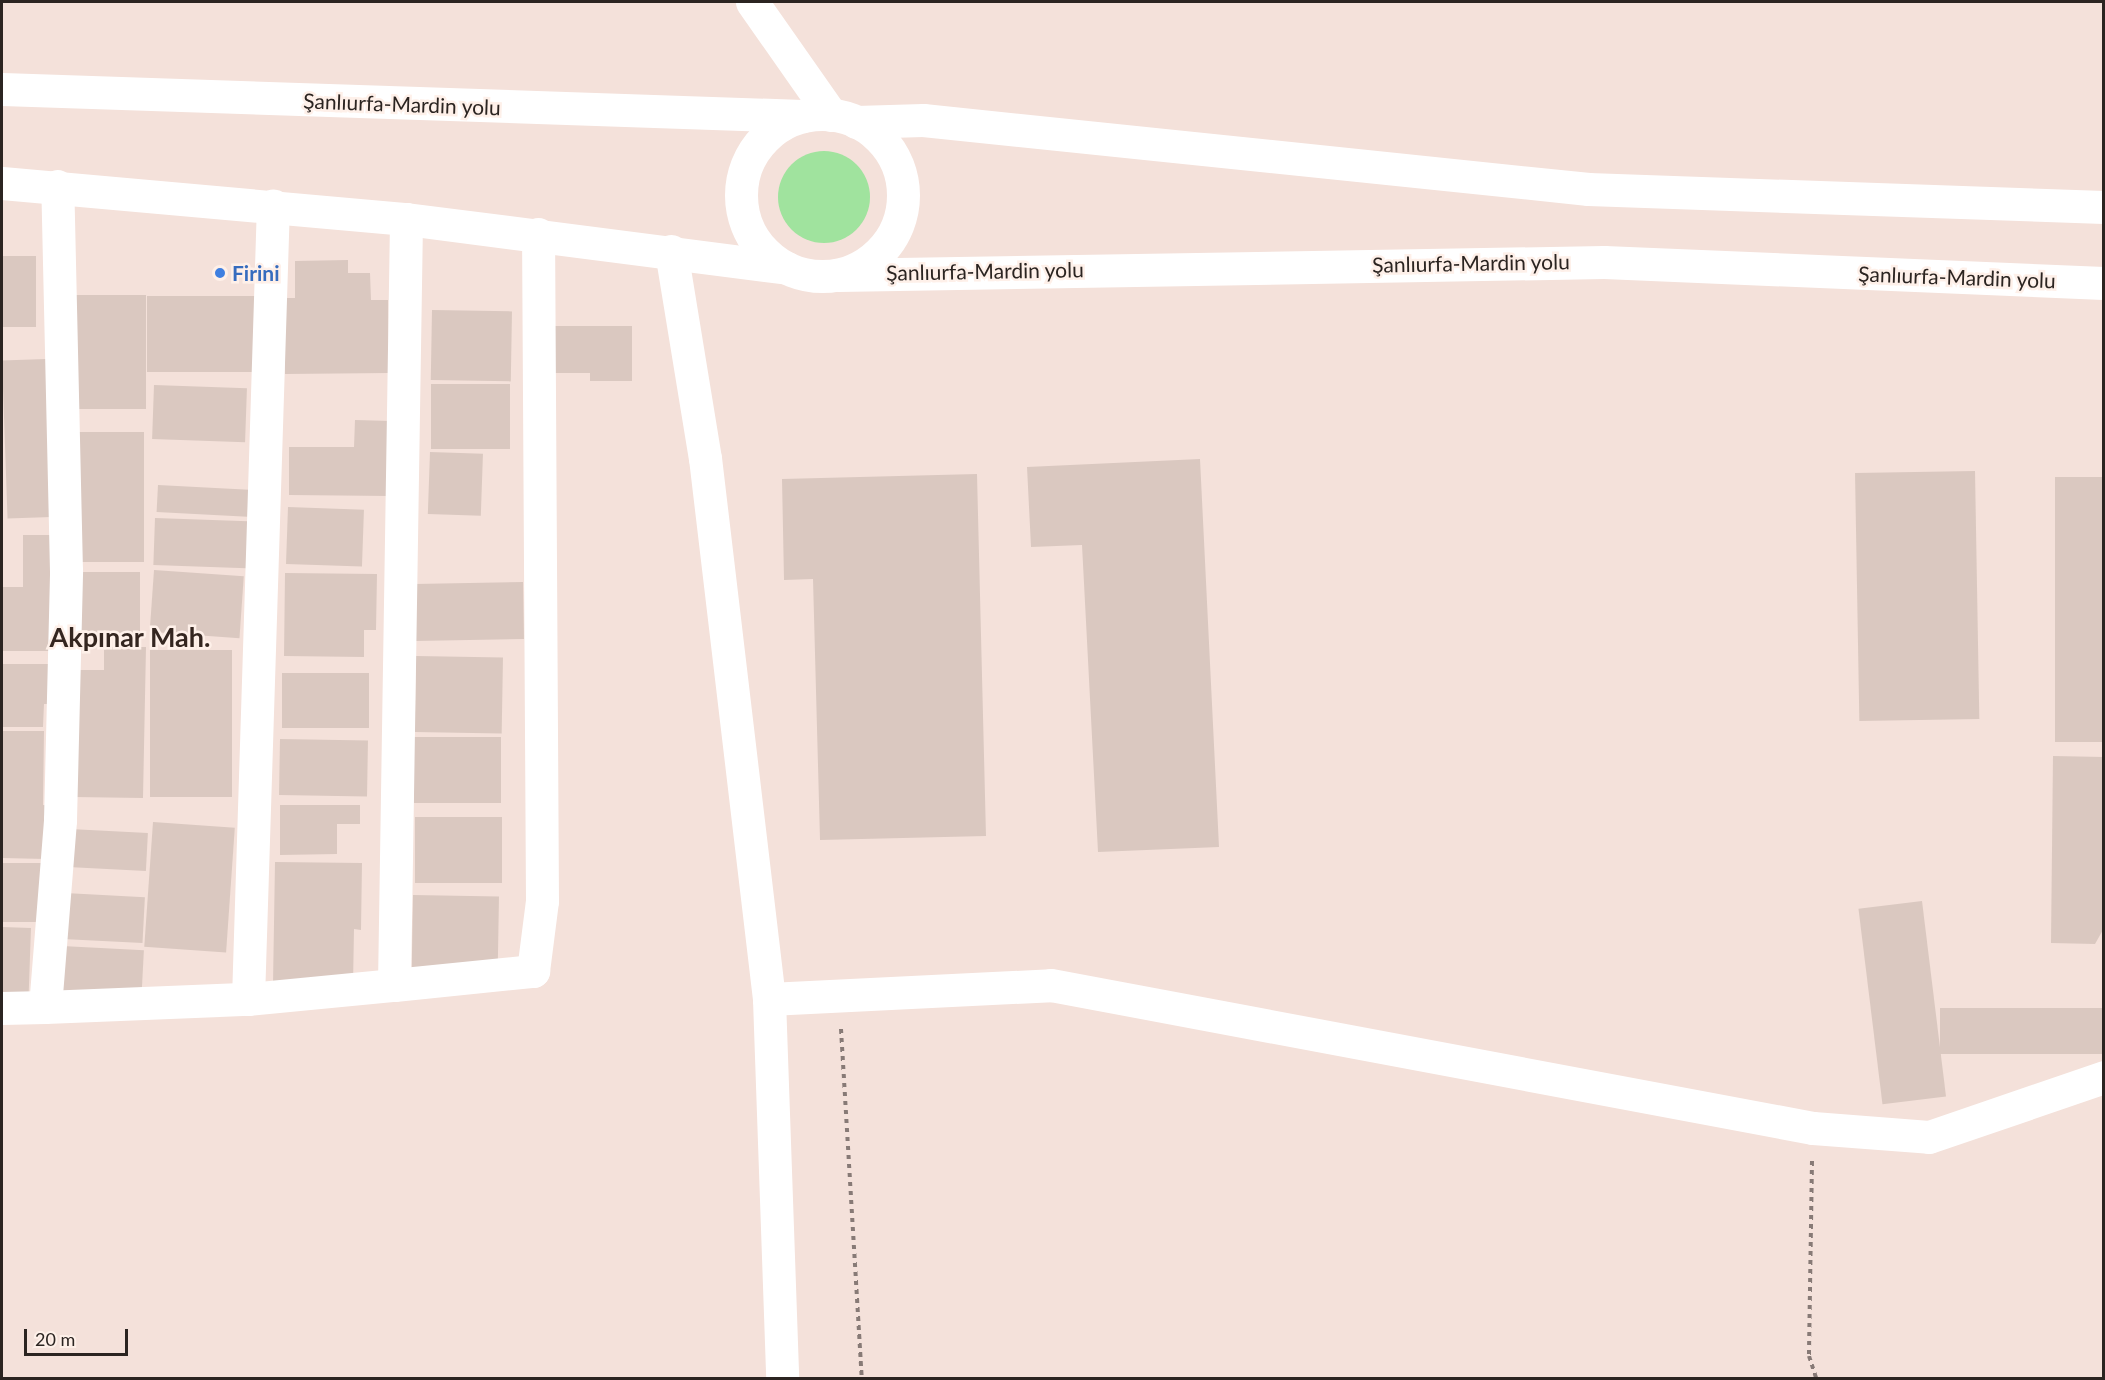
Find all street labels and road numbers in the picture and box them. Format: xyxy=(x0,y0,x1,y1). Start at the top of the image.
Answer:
street label: Şanlıurfa-Mardin yolu xyxy=(303,88,501,120)
street label: Şanlıurfa-Mardin yolu xyxy=(1372,249,1570,277)
street label: Şanlıurfa-Mardin yolu xyxy=(886,257,1084,285)
street label: Şanlıurfa-Mardin yolu xyxy=(1858,261,2056,293)

